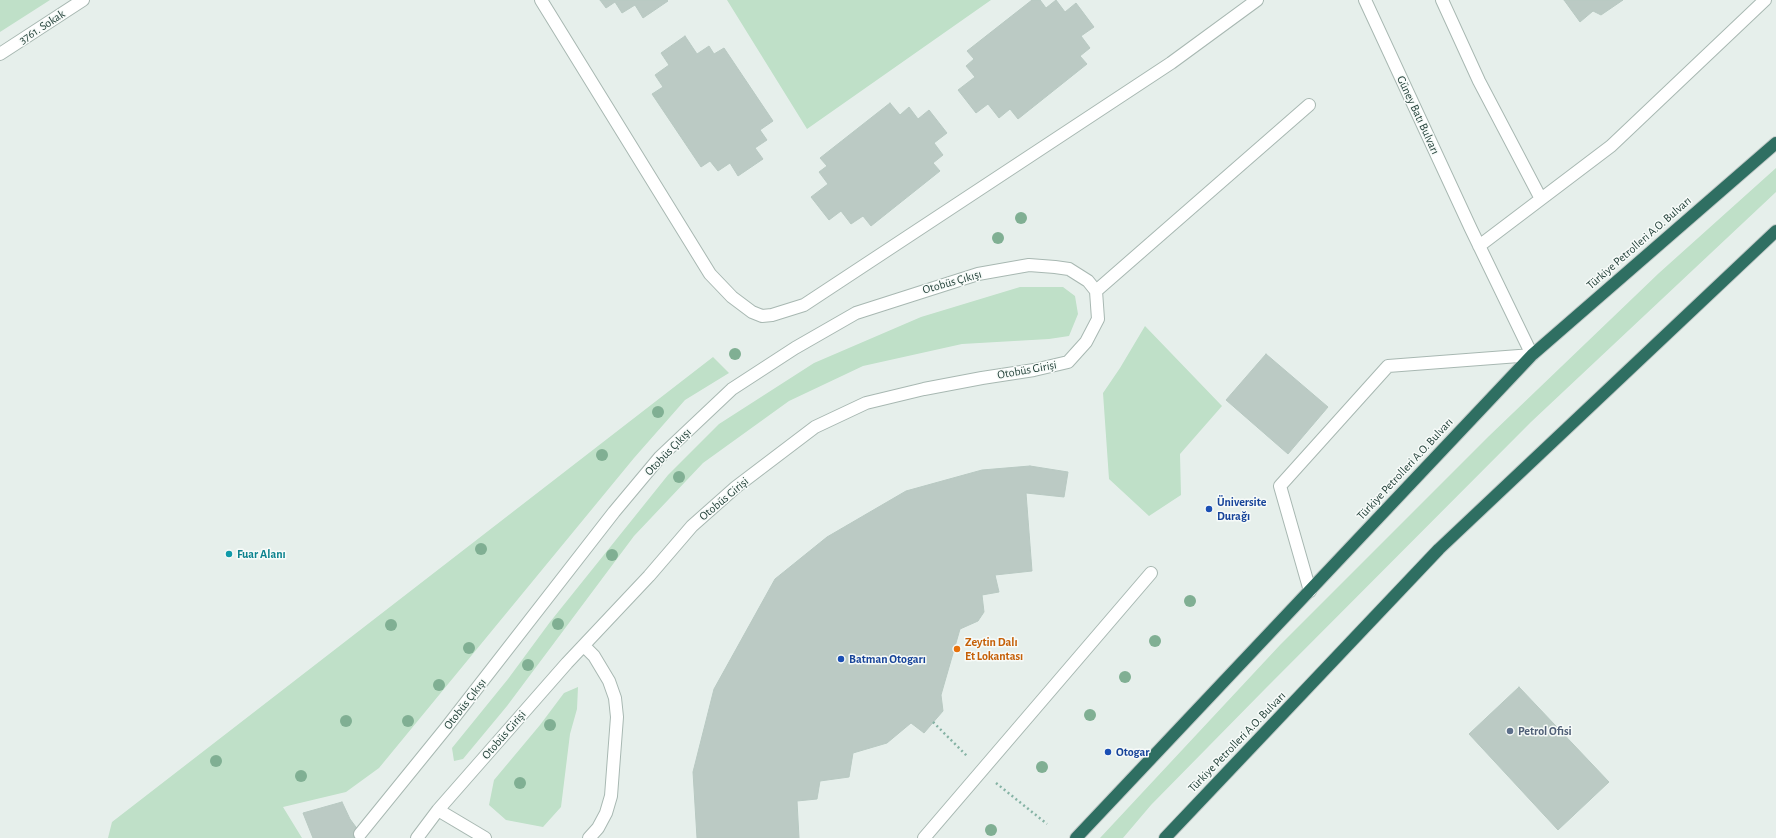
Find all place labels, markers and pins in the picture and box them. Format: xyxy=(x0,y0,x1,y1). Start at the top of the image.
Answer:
place label: Üniversite Durağı xyxy=(1217,495,1266,523)
marker: Üniversite Durağı xyxy=(1204,504,1214,514)
place label: Fuar Alanı xyxy=(237,547,286,561)
marker: Fuar Alanı xyxy=(224,549,234,559)
place label: Zeytin Dalı Et Lokantası xyxy=(965,635,1023,663)
marker: Zeytin Dalı Et Lokantası xyxy=(952,644,962,654)
place label: Batman Otogarı xyxy=(849,652,926,666)
marker: Batman Otogarı xyxy=(836,654,846,664)
place label: Petrol Ofisi xyxy=(1518,724,1572,738)
marker: Petrol Ofisi xyxy=(1505,726,1515,736)
place label: Otogar xyxy=(1116,745,1149,759)
marker: Otogar xyxy=(1103,747,1113,757)

